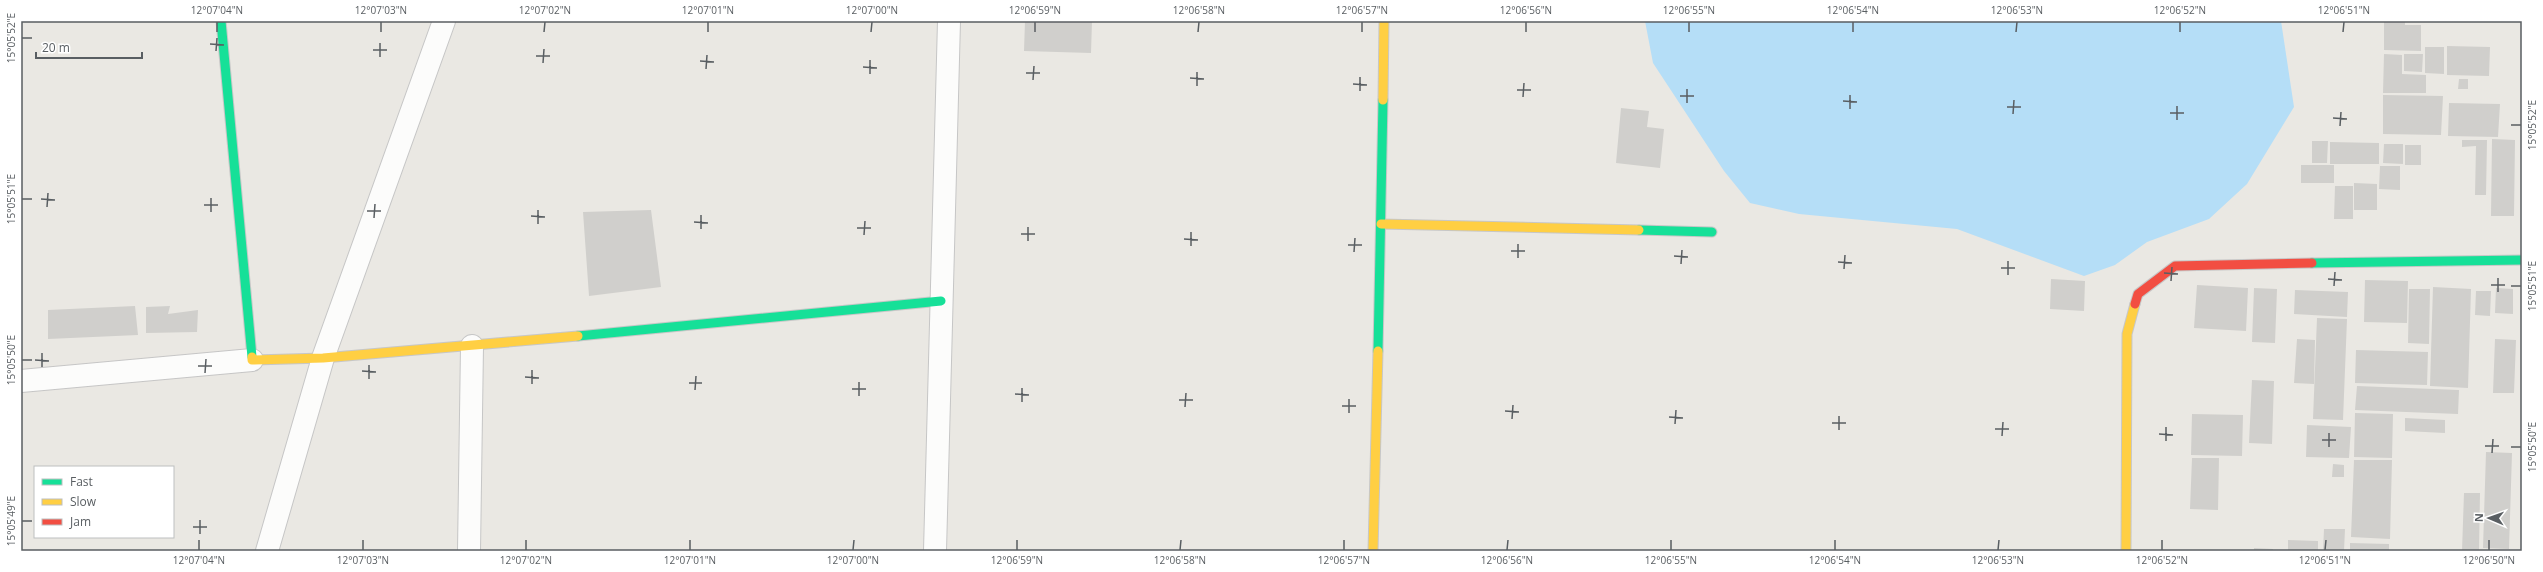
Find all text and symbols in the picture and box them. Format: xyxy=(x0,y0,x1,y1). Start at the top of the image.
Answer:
text: 12°07'04"N xyxy=(191,3,243,17)
text: 12°07'03"N xyxy=(355,3,407,17)
text: 12°07'02"N xyxy=(519,3,571,17)
text: 12°07'01"N xyxy=(682,3,734,17)
text: 12°07'00"N xyxy=(846,3,898,17)
text: 12°06'59"N xyxy=(1009,3,1061,17)
text: 12°06'58"N xyxy=(1173,3,1225,17)
text: 12°06'57"N xyxy=(1336,3,1388,17)
text: 12°06'56"N xyxy=(1500,3,1552,17)
text: 12°06'55"N xyxy=(1663,3,1715,17)
text: 12°06'54"N xyxy=(1827,3,1879,17)
text: 12°06'53"N xyxy=(1991,3,2043,17)
text: 12°06'52"N xyxy=(2154,3,2206,17)
text: 12°06'51"N xyxy=(2318,3,2370,17)
text: 15°05'52"E xyxy=(4,13,18,63)
scale bar xyxy=(36,34,142,60)
text: 20 m xyxy=(42,39,70,56)
text: 15°05'52"E xyxy=(2525,100,2539,150)
text: 15°05'51"E xyxy=(4,174,18,224)
text: 15°05'51"E xyxy=(2525,261,2539,311)
text: 15°05'50"E xyxy=(4,335,18,385)
text: 15°05'50"E xyxy=(2525,422,2539,472)
legend xyxy=(34,466,174,538)
text: Fast xyxy=(70,473,93,490)
text: Slow xyxy=(70,493,97,510)
text: 15°05'49"E xyxy=(4,496,18,546)
north arrow xyxy=(2469,498,2509,538)
text: Jam xyxy=(69,513,91,530)
text: N xyxy=(2471,513,2486,522)
text: 12°07'04"N xyxy=(173,553,225,567)
text: 12°07'03"N xyxy=(337,553,389,567)
text: 12°07'02"N xyxy=(500,553,552,567)
text: 12°07'01"N xyxy=(664,553,716,567)
text: 12°07'00"N xyxy=(827,553,879,567)
text: 12°06'59"N xyxy=(991,553,1043,567)
text: 12°06'58"N xyxy=(1154,553,1206,567)
text: 12°06'57"N xyxy=(1318,553,1370,567)
text: 12°06'56"N xyxy=(1481,553,1533,567)
text: 12°06'55"N xyxy=(1645,553,1697,567)
text: 12°06'54"N xyxy=(1809,553,1861,567)
text: 12°06'53"N xyxy=(1972,553,2024,567)
text: 12°06'52"N xyxy=(2136,553,2188,567)
text: 12°06'51"N xyxy=(2299,553,2351,567)
text: 12°06'50"N xyxy=(2463,553,2515,567)

